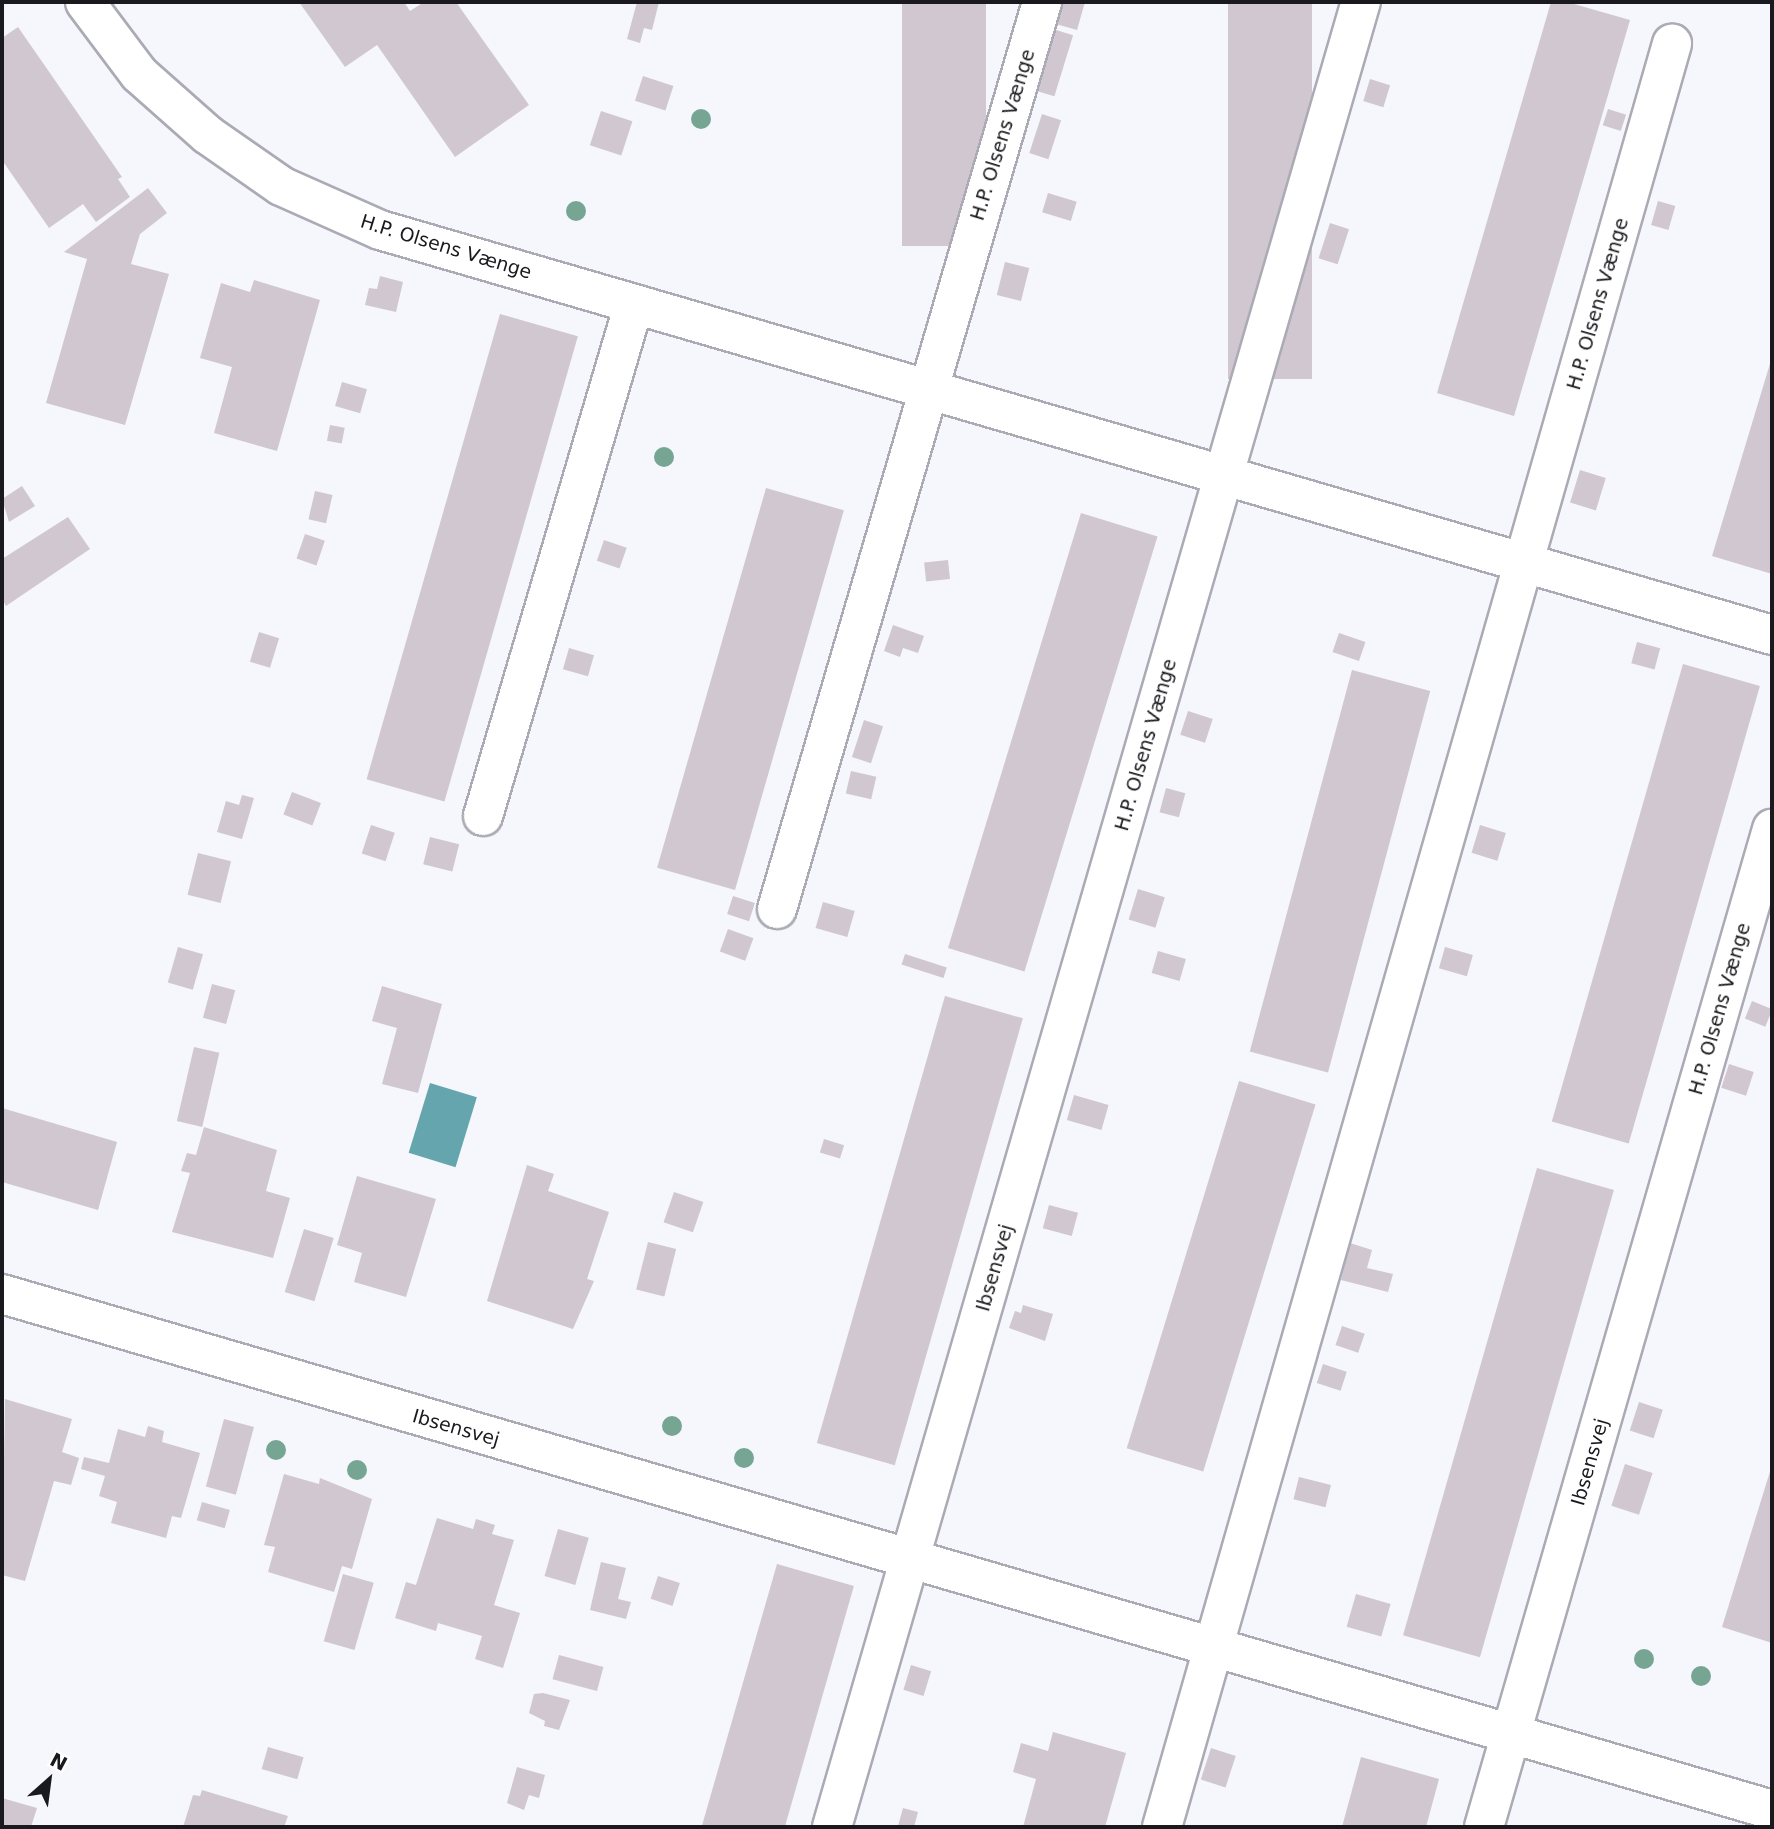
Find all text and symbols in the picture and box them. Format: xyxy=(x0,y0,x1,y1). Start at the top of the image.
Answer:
street label: H.P. Olsens Vænge xyxy=(966,47,1040,223)
street label: H.P. Olsens Vænge xyxy=(358,210,534,284)
street label: H.P. Olsens Vænge xyxy=(1563,215,1633,393)
street label: H.P. Olsens Vænge xyxy=(1111,656,1181,834)
street label: H.P. Olsens Vænge xyxy=(1685,920,1755,1098)
street label: Ibsensvej xyxy=(972,1222,1018,1314)
street label: Ibsensvej xyxy=(410,1405,502,1451)
street label: Ibsensvej xyxy=(1567,1416,1613,1508)
north arrow xyxy=(14,1745,84,1815)
text: N xyxy=(47,1748,71,1775)

